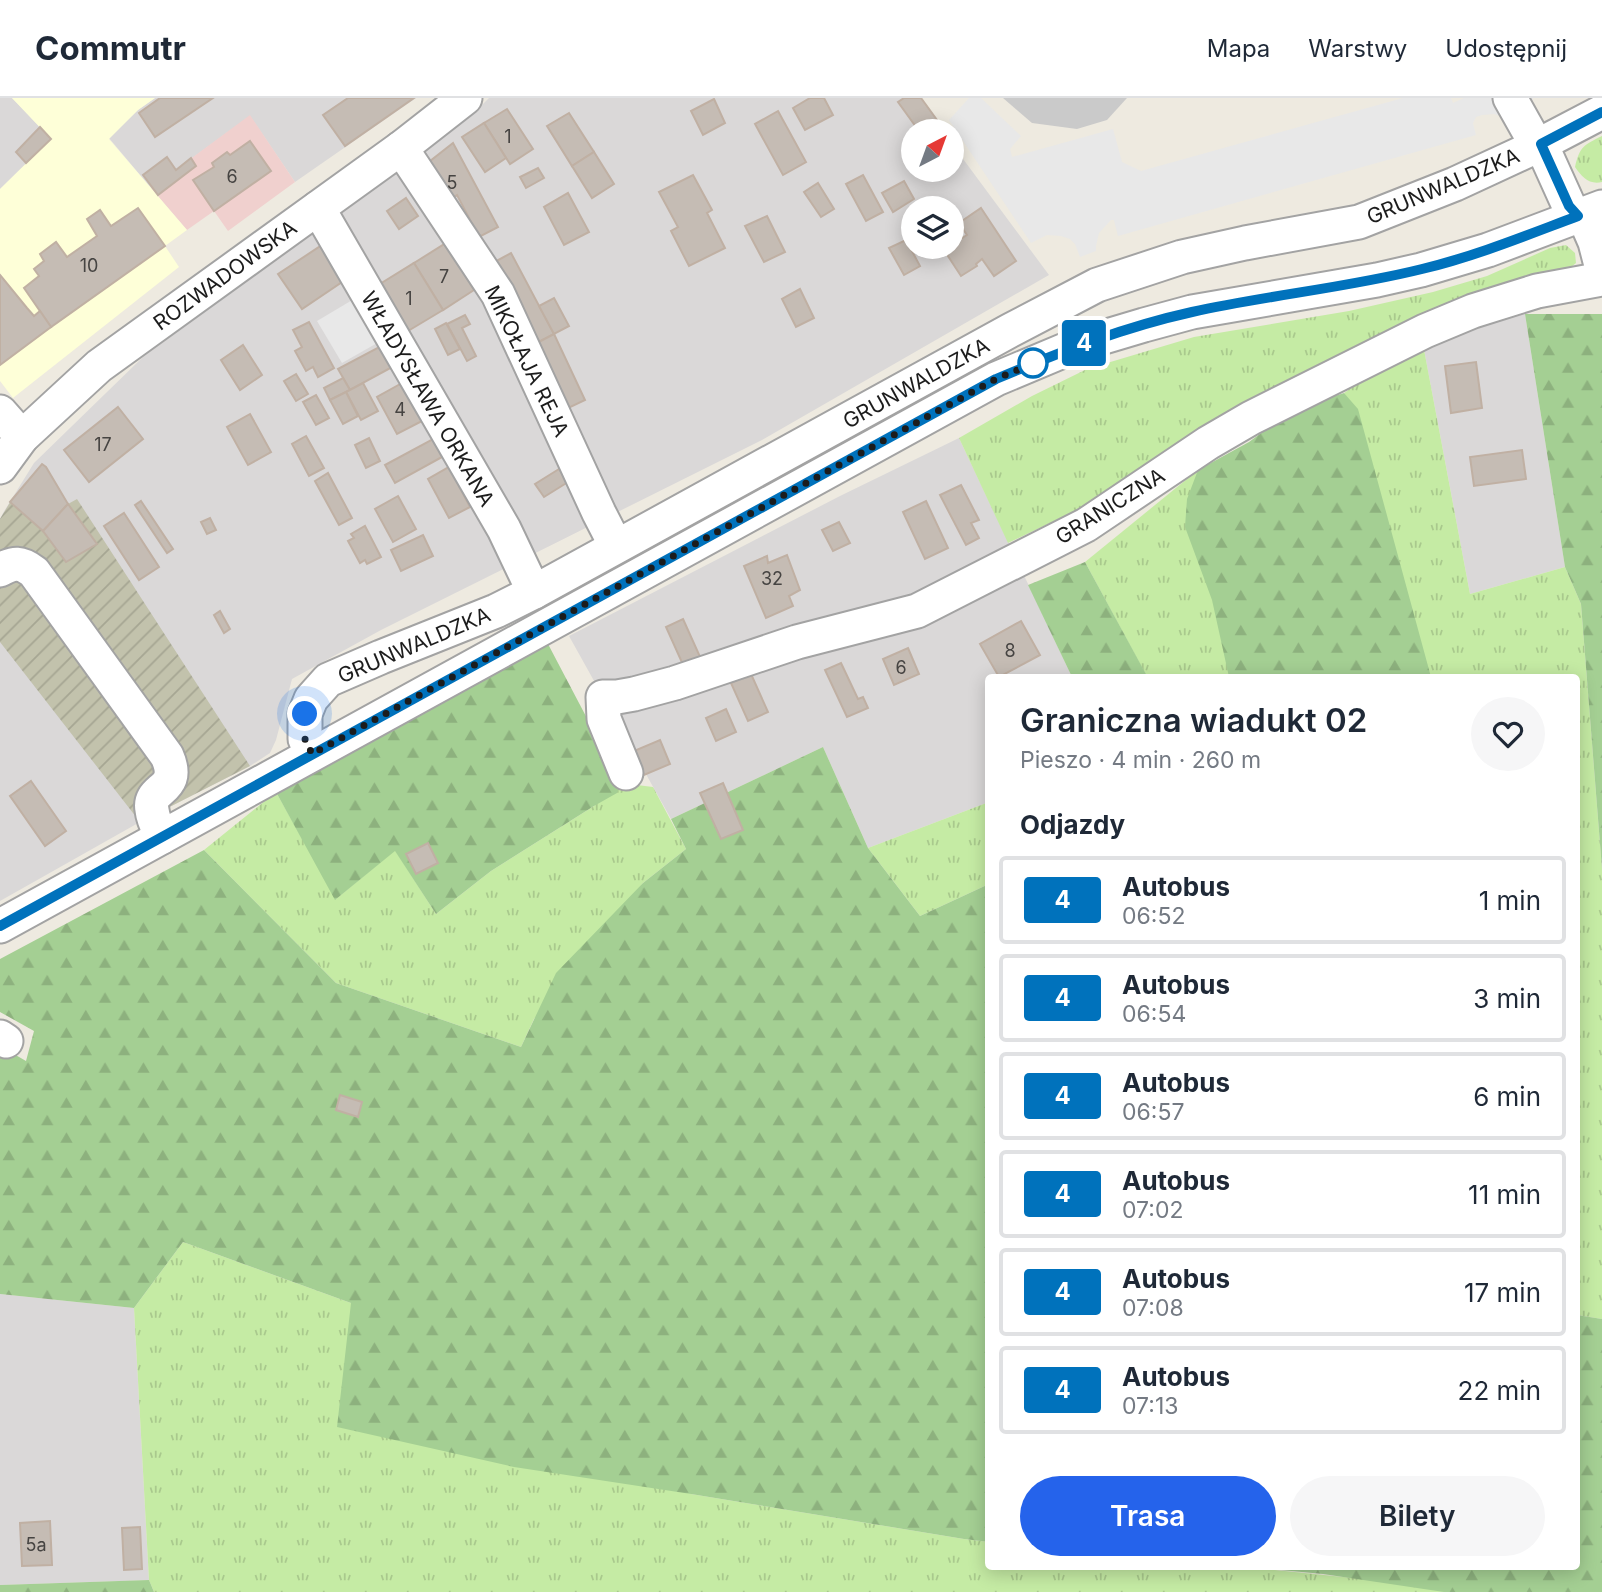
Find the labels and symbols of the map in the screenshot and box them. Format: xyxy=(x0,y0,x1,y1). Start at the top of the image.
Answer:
north arrow xyxy=(901,119,964,182)
house number: 1 xyxy=(504,126,512,147)
street label: GRUNWALDZKA xyxy=(1363,143,1523,229)
house number: 6 xyxy=(226,166,238,187)
house number: 5 xyxy=(447,172,457,193)
street label: ROZWADOWSKA xyxy=(149,215,301,335)
house number: 10 xyxy=(80,255,98,276)
house number: 7 xyxy=(439,266,449,287)
street label: MIKOŁAJA REJA xyxy=(480,281,574,441)
street label: WŁADYSŁAWA ORKANA xyxy=(356,287,500,511)
house number: 1 xyxy=(405,288,413,309)
line badge: 4 xyxy=(1061,320,1107,366)
street label: GRUNWALDZKA xyxy=(838,332,994,434)
unlabelled marker xyxy=(1018,348,1048,378)
house number: 4 xyxy=(394,399,406,420)
house number: 17 xyxy=(94,434,112,455)
street label: GRANICZNA xyxy=(1051,463,1169,549)
house number: 32 xyxy=(761,568,783,589)
street label: GRUNWALDZKA xyxy=(334,602,494,688)
house number: 8 xyxy=(1004,640,1016,661)
house number: 6 xyxy=(895,657,907,678)
your location xyxy=(287,696,322,731)
house number: 5a xyxy=(25,1534,47,1555)

